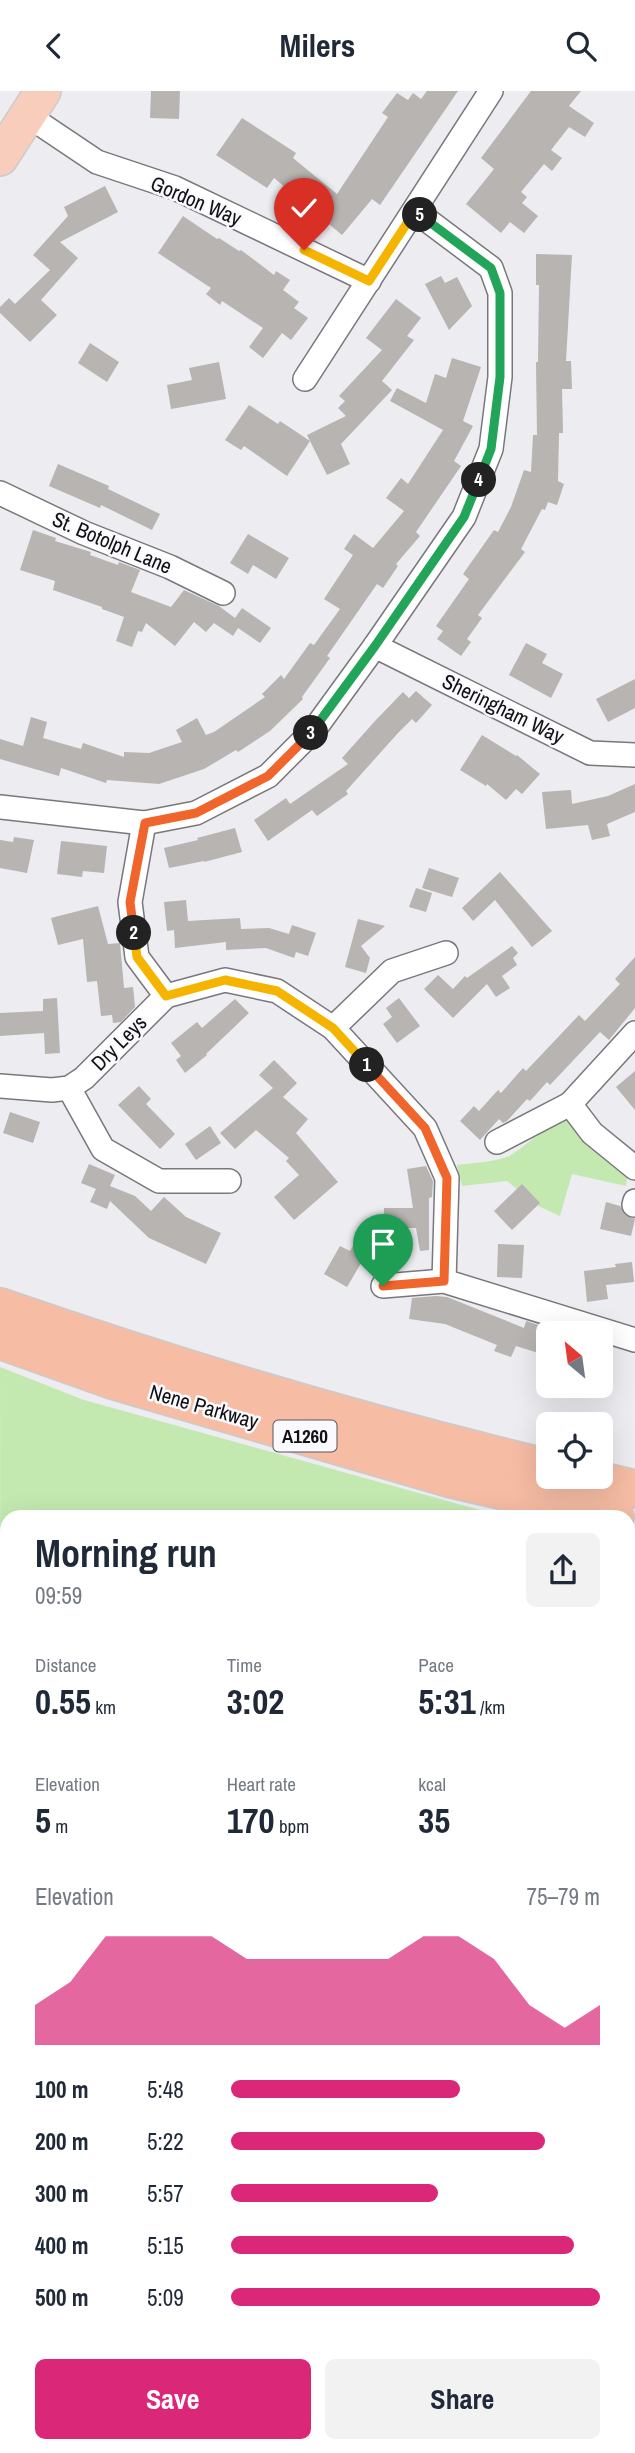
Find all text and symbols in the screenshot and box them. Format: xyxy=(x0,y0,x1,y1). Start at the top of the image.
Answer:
text: Milers xyxy=(280,24,355,67)
icon: back xyxy=(35,27,73,65)
icon: search xyxy=(562,27,600,65)
street label: Gordon Way xyxy=(146,168,246,233)
pin xyxy=(274,178,334,250)
icon: check xyxy=(285,189,323,227)
pin: 5 xyxy=(402,197,438,233)
text: 5 xyxy=(415,201,424,227)
pin: 4 xyxy=(462,463,496,497)
text: 4 xyxy=(474,466,483,492)
street label: St. Botolph Lane xyxy=(48,504,176,581)
street label: Sheringham Way xyxy=(437,666,569,751)
pin: 3 xyxy=(294,715,328,751)
text: 3 xyxy=(306,719,315,745)
pin: 2 xyxy=(116,915,152,951)
text: 2 xyxy=(129,919,138,945)
street label: Dry Leys xyxy=(84,1008,153,1077)
pin: 1 xyxy=(350,1047,384,1083)
text: 1 xyxy=(362,1051,371,1077)
pin xyxy=(353,1214,413,1286)
icon: arrive xyxy=(364,1225,402,1263)
north arrow xyxy=(536,1321,612,1398)
map controls xyxy=(536,1321,613,1489)
street label: Nene Parkway xyxy=(146,1377,262,1436)
button: locate xyxy=(536,1412,613,1489)
road number: A1260 xyxy=(274,1421,336,1451)
text: Morning run xyxy=(35,1528,217,1579)
button: share xyxy=(526,1533,600,1607)
text: 09:59 xyxy=(35,1580,82,1611)
text: Distance xyxy=(35,1652,96,1678)
text: Time xyxy=(227,1652,262,1678)
text: Pace xyxy=(418,1652,454,1678)
text: 0.55 xyxy=(35,1678,91,1725)
text: 3:02 xyxy=(227,1678,284,1725)
text: 5:31 xyxy=(418,1678,476,1725)
text: km xyxy=(91,1694,116,1720)
text: /km xyxy=(476,1694,505,1720)
text: Elevation xyxy=(35,1771,100,1797)
text: Heart rate xyxy=(227,1771,296,1797)
text: kcal xyxy=(418,1771,446,1797)
text: 5 xyxy=(35,1797,51,1844)
text: 170 xyxy=(227,1797,275,1844)
text: 35 xyxy=(418,1797,450,1844)
text: m xyxy=(51,1813,68,1839)
text: bpm xyxy=(275,1813,309,1839)
text: Elevation xyxy=(35,1881,114,1912)
text: 75–79 m xyxy=(527,1881,600,1912)
text: 100 m xyxy=(35,2074,88,2105)
text: 5:48 xyxy=(147,2074,184,2105)
text: 200 m xyxy=(35,2126,88,2157)
text: 5:22 xyxy=(147,2126,184,2157)
text: 300 m xyxy=(35,2178,88,2209)
text: 5:57 xyxy=(147,2178,184,2209)
text: 400 m xyxy=(35,2230,88,2261)
text: 5:15 xyxy=(147,2230,184,2261)
text: 500 m xyxy=(35,2282,88,2313)
text: 5:09 xyxy=(147,2282,184,2313)
button: Save xyxy=(35,2359,311,2439)
button: Share xyxy=(325,2359,600,2439)

